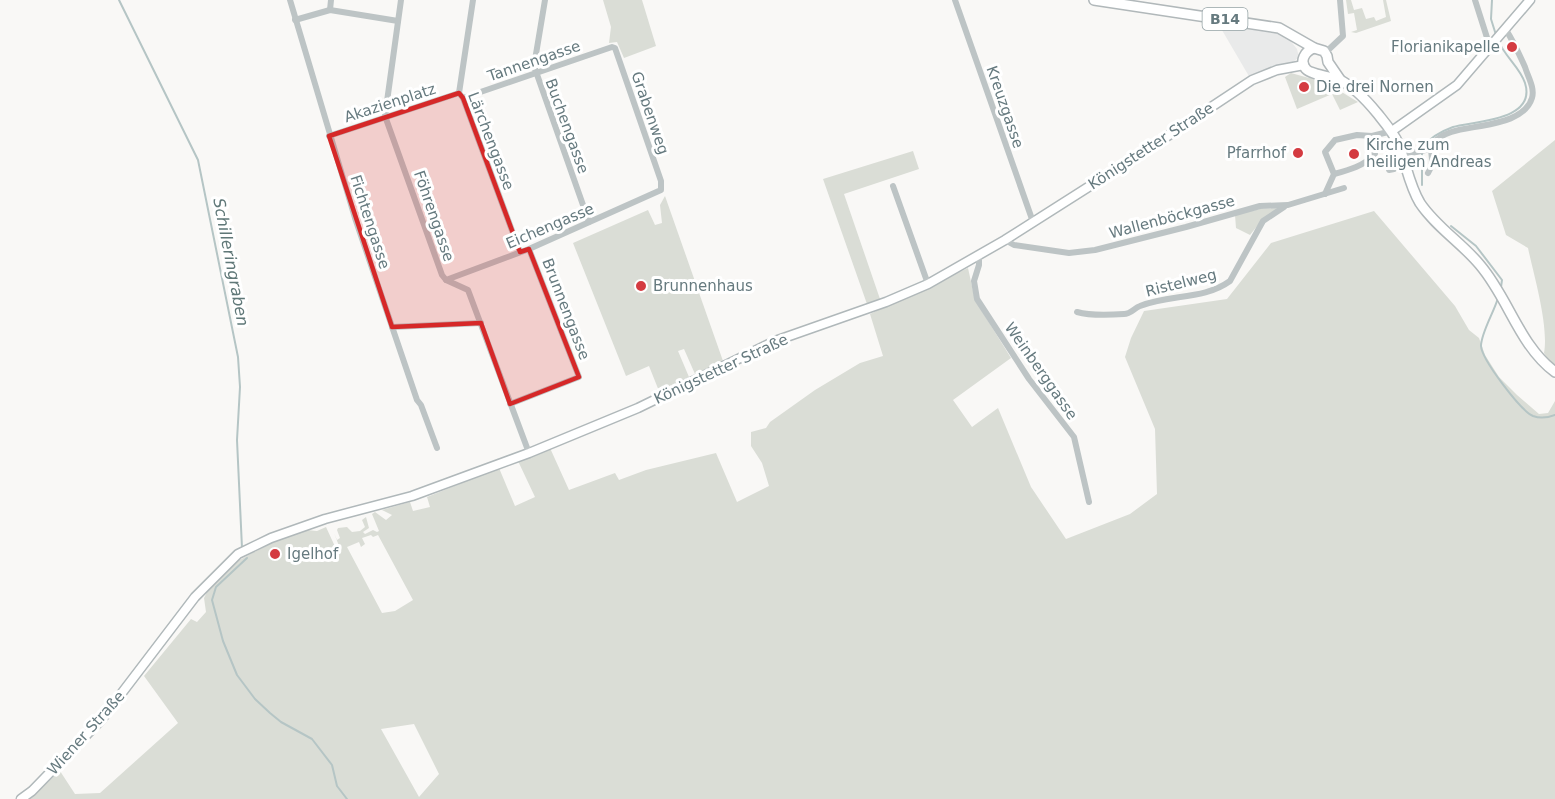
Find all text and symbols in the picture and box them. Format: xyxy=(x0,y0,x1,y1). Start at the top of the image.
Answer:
road number: B14 xyxy=(1202,8,1248,30)
street label: Tannengasse xyxy=(484,37,583,86)
place label: Florianikapelle xyxy=(1391,38,1500,56)
marker: Florianikapelle xyxy=(1505,40,1519,54)
street label: Kreuzgasse xyxy=(983,63,1027,151)
street label: Grabenweg xyxy=(627,69,673,157)
street label: Buchengasse xyxy=(541,76,593,176)
place label: Die drei Nornen xyxy=(1316,78,1434,96)
street label: Akazienplatz xyxy=(342,80,438,126)
marker: Die drei Nornen xyxy=(1297,80,1311,94)
street label: Lärchengasse xyxy=(464,89,518,193)
street label: Königstetter Straße xyxy=(1085,99,1217,193)
place label: Kirche zum heiligen Andreas xyxy=(1366,136,1492,171)
place label: Pfarrhof xyxy=(1227,144,1287,162)
marker: Pfarrhof xyxy=(1291,146,1305,160)
marker: Kirche zum heiligen Andreas xyxy=(1347,147,1361,161)
street label: Föhrengasse xyxy=(410,168,458,264)
street label: Fichtengasse xyxy=(346,173,394,271)
street label: Wallenböckgasse xyxy=(1107,192,1237,242)
water label: Schilleringraben xyxy=(209,196,253,328)
street label: Eichengasse xyxy=(503,199,597,253)
street label: Brunnengasse xyxy=(538,256,594,362)
street label: Ristelweg xyxy=(1144,265,1218,301)
place label: Brunnenhaus xyxy=(653,277,753,295)
marker: Brunnenhaus xyxy=(634,279,648,293)
street label: Weinberggasse xyxy=(1001,319,1081,423)
street label: Königstetter Straße xyxy=(651,330,791,408)
place label: Igelhof xyxy=(287,545,339,563)
marker: Igelhof xyxy=(268,547,282,561)
street label: Wiener Straße xyxy=(44,687,128,779)

